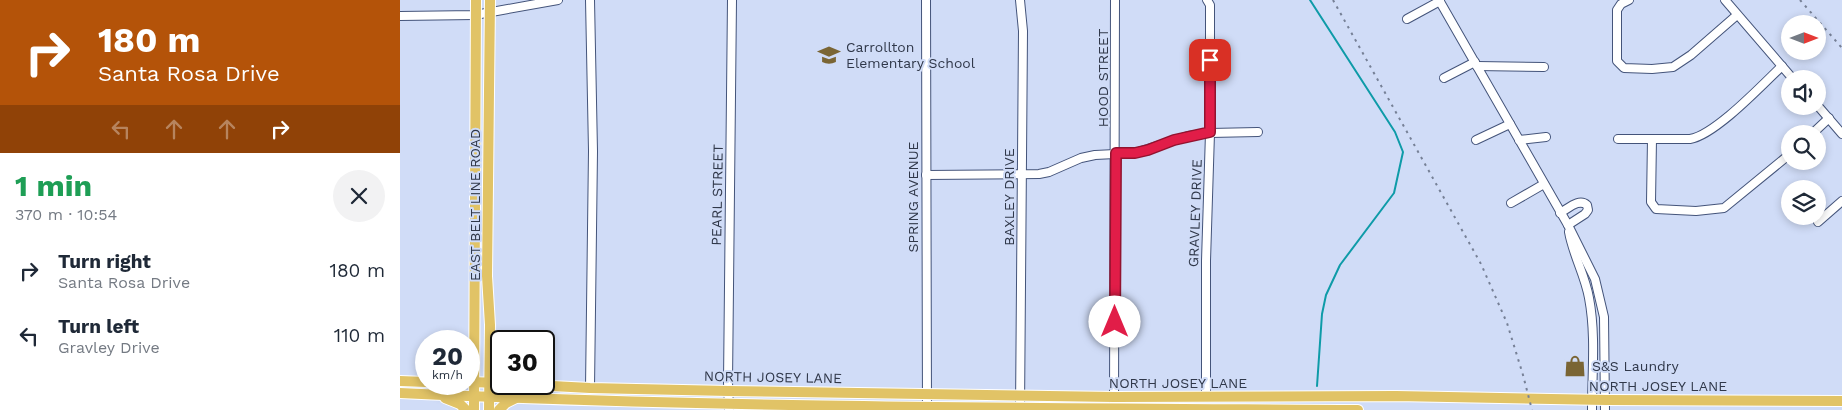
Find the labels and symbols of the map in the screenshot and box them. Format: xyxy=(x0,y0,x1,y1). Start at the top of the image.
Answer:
north arrow xyxy=(1781,15,1826,60)
street label: HOOD STREET xyxy=(1095,28,1111,127)
place label: Carrollton Elementary School xyxy=(846,39,976,71)
pin xyxy=(1189,39,1231,81)
school or university icon: Carrollton Elementary School xyxy=(816,42,842,68)
street label: EAST BELT LINE ROAD xyxy=(467,129,483,281)
street label: SPRING AVENUE xyxy=(905,141,921,253)
street label: PEARL STREET xyxy=(708,144,726,246)
street label: BAXLEY DRIVE xyxy=(1001,148,1017,246)
street label: GRAVLEY DRIVE xyxy=(1185,159,1205,267)
position arrow xyxy=(1088,295,1140,347)
speed limit sign: 30 xyxy=(490,330,555,395)
shop icon: S&S Laundry xyxy=(1562,353,1588,379)
place label: S&S Laundry xyxy=(1592,358,1680,374)
street label: NORTH JOSEY LANE xyxy=(704,368,842,386)
street label: NORTH JOSEY LANE xyxy=(1109,375,1247,391)
street label: NORTH JOSEY LANE xyxy=(1589,378,1727,394)

